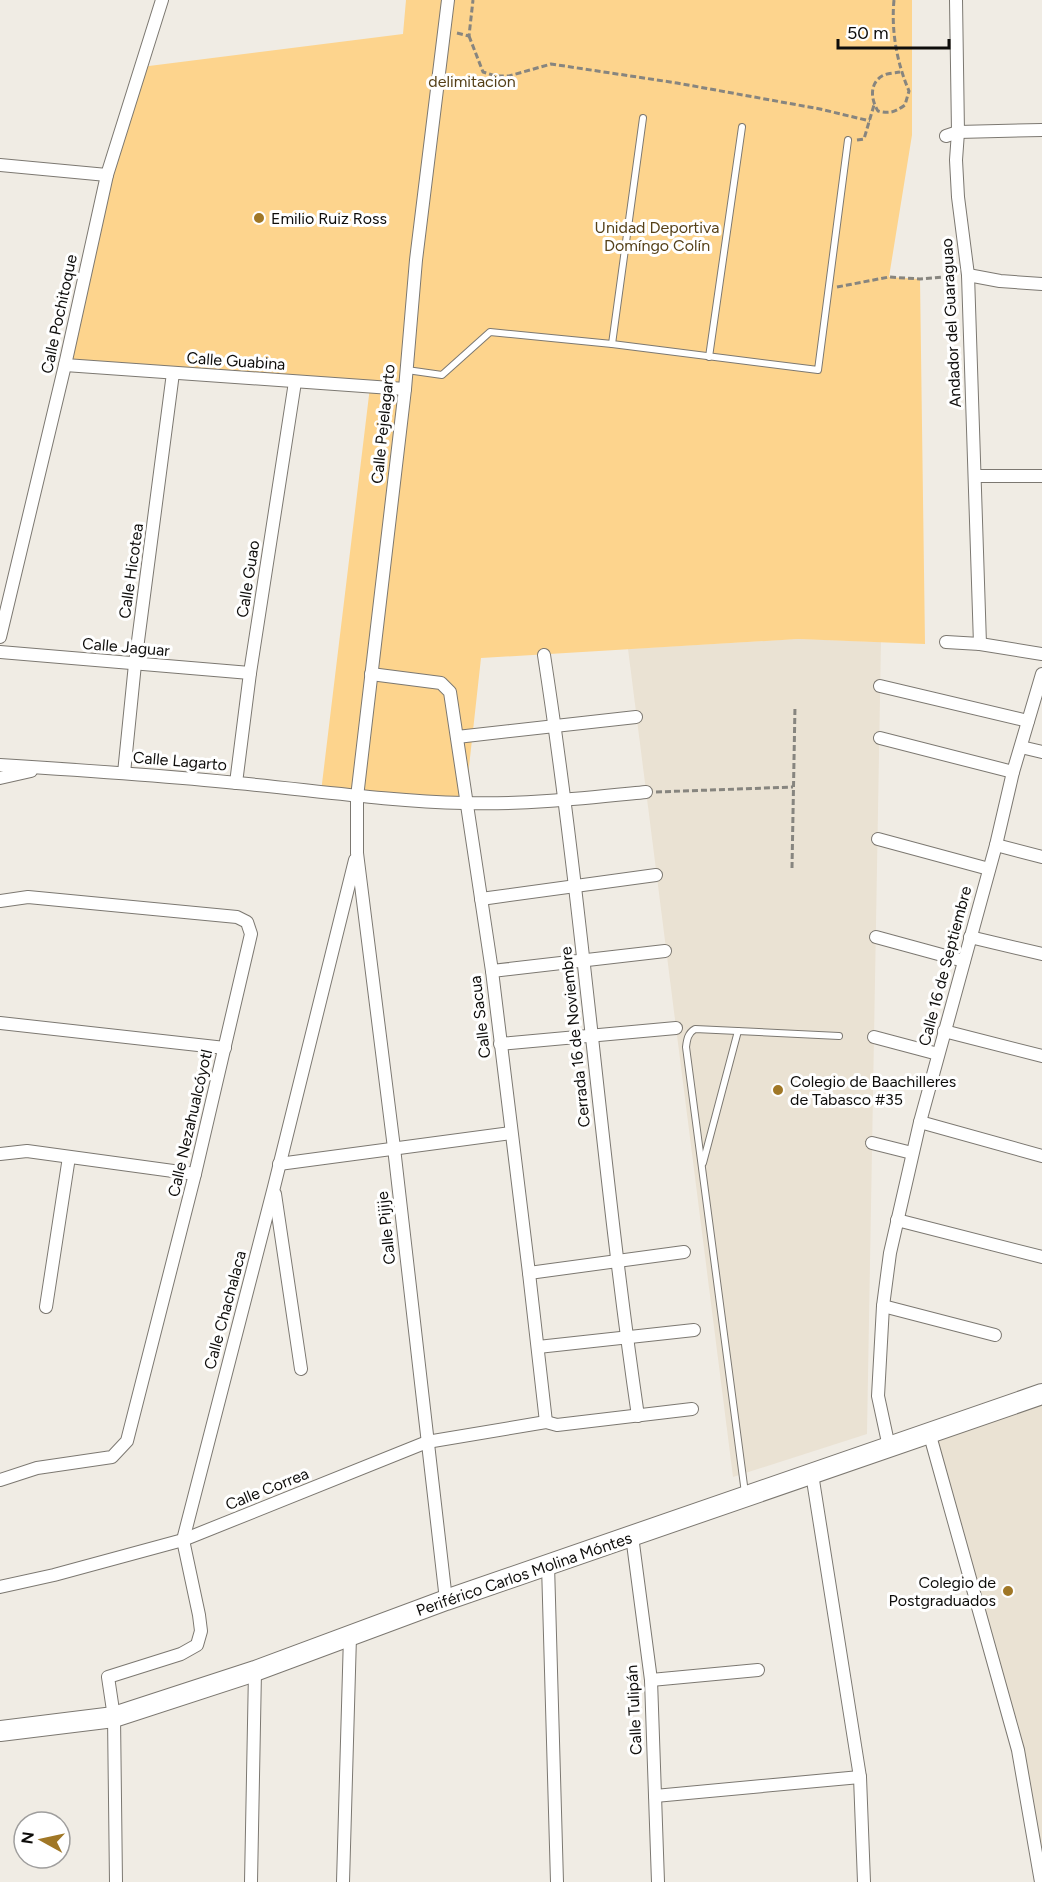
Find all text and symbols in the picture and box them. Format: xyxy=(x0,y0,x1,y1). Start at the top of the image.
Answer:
scale bar xyxy=(838,12,949,50)
text: 50 m xyxy=(847,22,889,44)
park label: delimitacion xyxy=(428,72,516,91)
place label: Emilio Ruiz Ross xyxy=(271,209,387,228)
marker: Emilio Ruiz Ross xyxy=(252,211,266,225)
park label: Unidad Deportiva Domíngo Colín xyxy=(595,218,719,255)
street label: Andador del Guaraguao xyxy=(937,238,965,408)
street label: Calle Pochitoque xyxy=(37,252,81,375)
street label: Calle Guabina xyxy=(186,348,286,374)
street label: Calle Pejelagarto xyxy=(367,363,399,485)
street label: Calle Hicotea xyxy=(115,522,147,620)
street label: Calle Guao xyxy=(233,539,263,619)
street label: Calle Jaguar xyxy=(81,634,171,660)
street label: Calle Lagarto xyxy=(132,747,228,775)
street label: Calle 16 de Septiembre xyxy=(915,884,976,1048)
street label: Cerrada 16 de Noviembre xyxy=(556,945,594,1128)
street label: Calle Sacua xyxy=(466,975,494,1059)
street label: Calle Nezahualcóyotl xyxy=(164,1047,216,1199)
place label: Colegio de Baachilleres de Tabasco #35 xyxy=(790,1072,956,1109)
marker: Colegio de Baachilleres de Tabasco #35 xyxy=(771,1083,785,1097)
street label: Calle Pijije xyxy=(373,1190,399,1266)
street label: Calle Chachalaca xyxy=(200,1248,250,1372)
street label: Calle Correa xyxy=(223,1464,311,1514)
street label: Periférico Carlos Molina Móntes xyxy=(414,1528,634,1620)
place label: Colegio de Postgraduados xyxy=(889,1573,996,1610)
marker: Colegio de Postgraduados xyxy=(1001,1584,1015,1598)
street label: Calle Tulipán xyxy=(622,1664,646,1756)
north arrow xyxy=(12,1810,72,1870)
text: N xyxy=(17,1831,38,1845)

